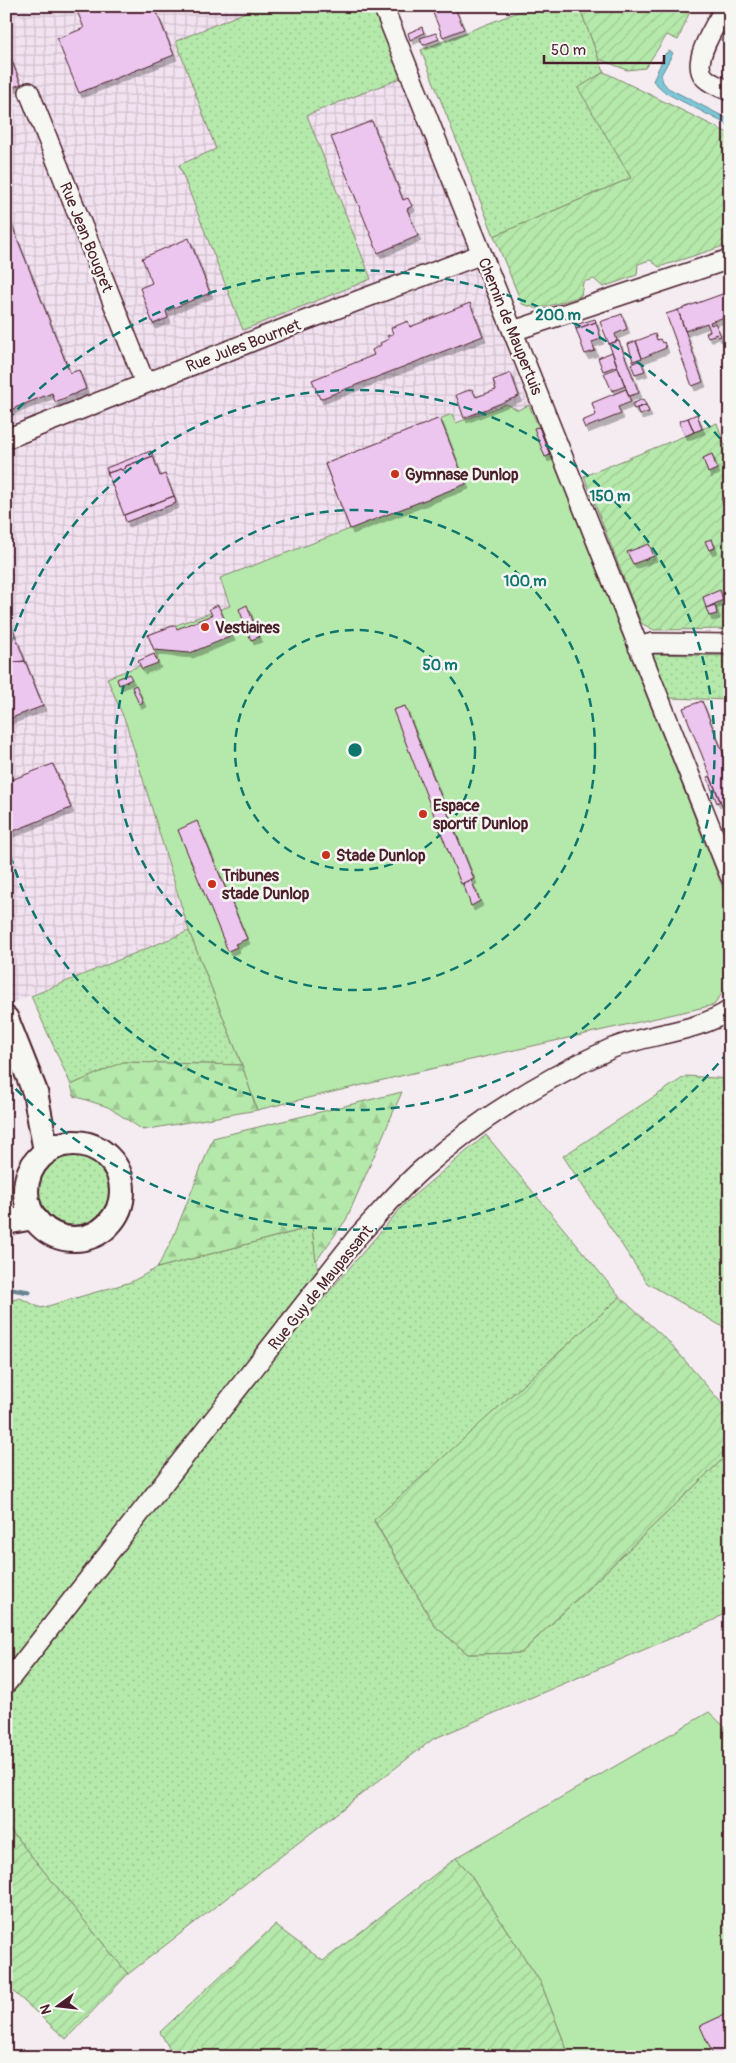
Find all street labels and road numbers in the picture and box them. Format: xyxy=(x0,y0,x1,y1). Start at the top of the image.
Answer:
street label: Rue Jean Bougret xyxy=(55,179,117,296)
street label: Chemin de Maupertuis xyxy=(473,255,547,398)
street label: Rue Jules Bournet xyxy=(183,315,304,377)
street label: Rue Guy de Maupassant xyxy=(264,1221,378,1354)

